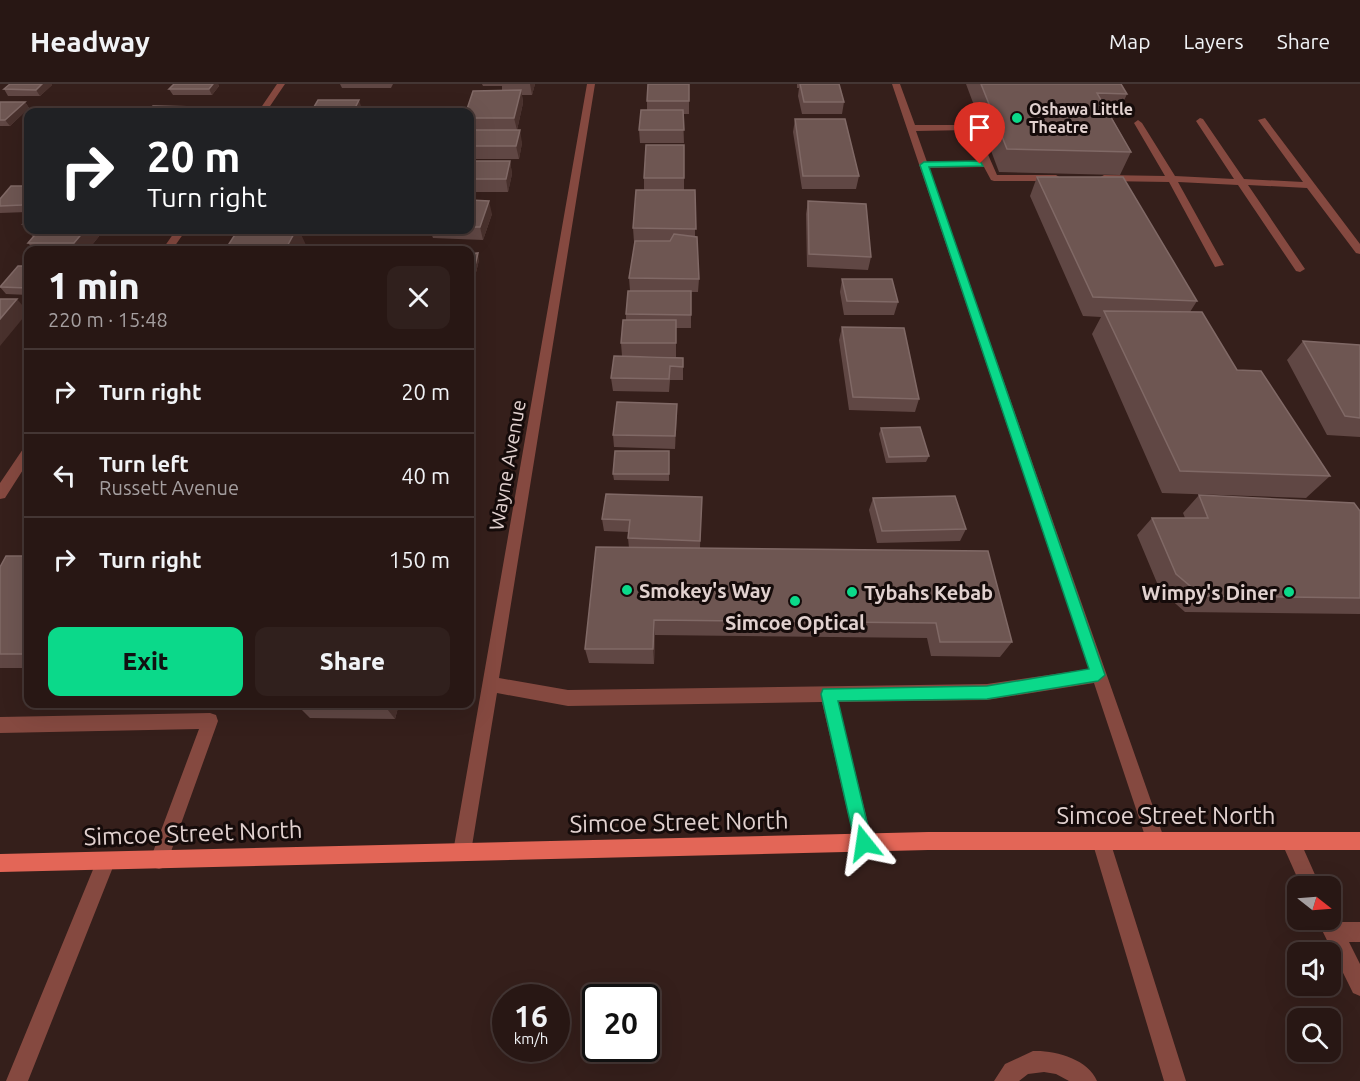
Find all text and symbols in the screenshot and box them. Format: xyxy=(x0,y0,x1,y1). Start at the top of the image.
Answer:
text: Headway xyxy=(30,26,150,57)
text: Map xyxy=(1109,29,1150,53)
text: Layers xyxy=(1183,29,1244,53)
text: Share xyxy=(1277,29,1330,53)
place label: Oshawa Little Theatre xyxy=(1029,100,1133,136)
pin xyxy=(954,102,1005,164)
icon: arrive xyxy=(963,111,996,144)
marker: Oshawa Little Theatre xyxy=(1010,111,1024,125)
icon: right xyxy=(48,132,126,210)
text: 20 m xyxy=(147,133,241,180)
text: Turn right xyxy=(147,182,267,212)
text: 1 min xyxy=(48,265,140,306)
button: close xyxy=(387,266,450,329)
text: 220 m · 15:48 xyxy=(48,308,168,331)
icon: right xyxy=(48,375,81,408)
text: Turn right xyxy=(99,379,201,404)
text: 20 m xyxy=(401,379,450,404)
street label: Wayne Avenue xyxy=(484,398,530,532)
text: Turn left xyxy=(99,451,189,476)
icon: left xyxy=(48,459,81,492)
text: 40 m xyxy=(401,463,450,488)
text: Russett Avenue xyxy=(99,476,239,499)
icon: right xyxy=(48,543,81,576)
text: Turn right xyxy=(99,547,201,572)
text: 150 m xyxy=(389,547,450,572)
place label: Smokey's Way xyxy=(639,579,771,602)
place label: Tybahs Kebab xyxy=(864,581,993,604)
place label: Wimpy's Diner xyxy=(1142,581,1278,604)
marker: Smokey's Way xyxy=(620,583,634,597)
marker: Tybahs Kebab xyxy=(845,585,859,599)
marker: Wimpy's Diner xyxy=(1282,585,1296,599)
marker: Simcoe Optical xyxy=(788,594,802,608)
place label: Simcoe Optical xyxy=(725,611,865,634)
button: Exit xyxy=(48,627,243,696)
button: Share xyxy=(255,627,450,696)
street label: Simcoe Street North xyxy=(1057,802,1275,829)
street label: Simcoe Street North xyxy=(569,807,789,837)
position arrow xyxy=(832,811,896,875)
street label: Simcoe Street North xyxy=(83,816,303,850)
north arrow xyxy=(1287,876,1341,930)
map controls xyxy=(1287,876,1341,1062)
button: sound xyxy=(1287,942,1341,996)
speed limit sign: 20 xyxy=(582,984,660,1062)
text: 16 xyxy=(514,999,548,1033)
button: search xyxy=(1287,1008,1341,1062)
text: km/h xyxy=(514,1030,548,1047)

